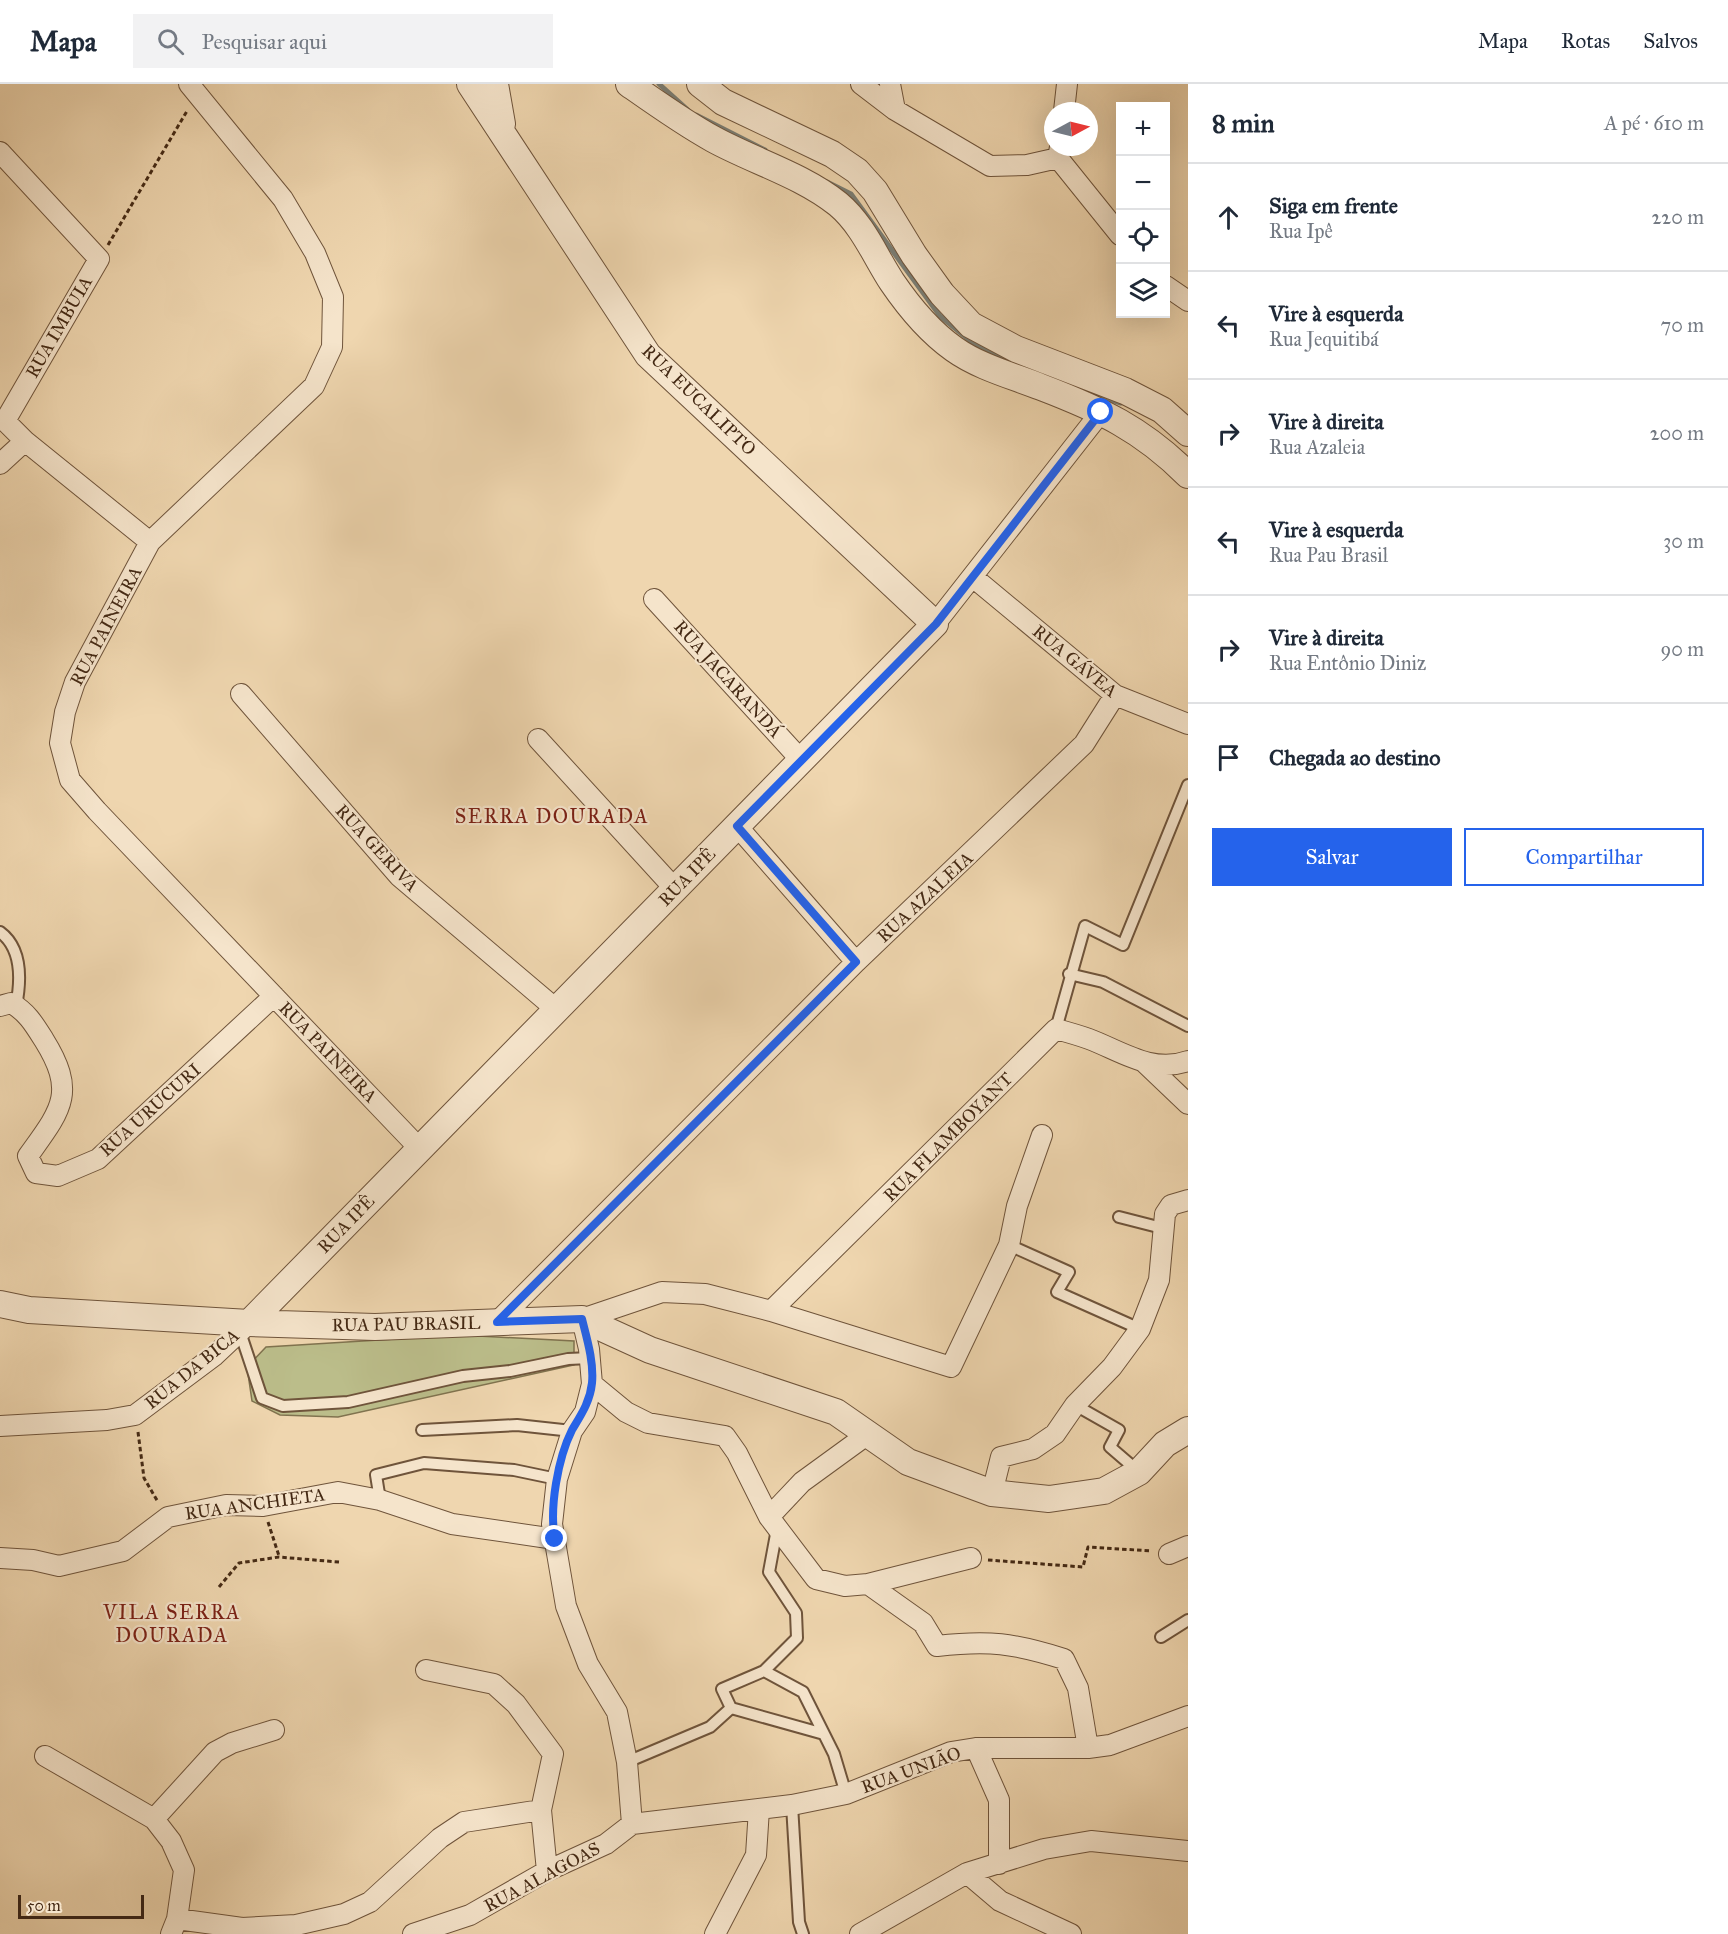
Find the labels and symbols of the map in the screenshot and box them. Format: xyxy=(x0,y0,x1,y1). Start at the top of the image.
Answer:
north arrow xyxy=(1044,102,1098,156)
street label: RUA IMBUIA xyxy=(21,272,97,382)
street label: RUA EUCALIPTO xyxy=(637,340,761,460)
route start xyxy=(1087,398,1113,424)
street label: RUA PAINEIRA xyxy=(65,563,147,689)
street label: RUA JACARANDÁ xyxy=(669,614,788,743)
street label: RUA GÁVEA xyxy=(1028,618,1123,702)
street label: RUA GERIVA xyxy=(331,800,423,896)
district label: SERRA DOURADA xyxy=(455,804,649,828)
street label: RUA IPÊ xyxy=(653,842,720,911)
street label: RUA AZALEIA xyxy=(872,847,978,947)
street label: RUA PAINEIRA xyxy=(274,997,382,1107)
street label: RUA URUCURI xyxy=(95,1059,205,1161)
street label: RUA FLAMBOYANT xyxy=(879,1068,1017,1206)
street label: RUA IPÊ xyxy=(312,1189,379,1258)
street label: RUA PAU BRASIL xyxy=(331,1312,481,1336)
street label: RUA DA BICA xyxy=(140,1324,244,1414)
street label: RUA ANCHIETA xyxy=(183,1483,327,1525)
route end xyxy=(541,1525,567,1551)
district label: VILA SERRA DOURADA xyxy=(102,1600,241,1647)
street label: RUA UNIÃO xyxy=(858,1742,964,1798)
street label: RUA ALAGOAS xyxy=(480,1837,604,1917)
scale bar xyxy=(18,1892,144,1920)

